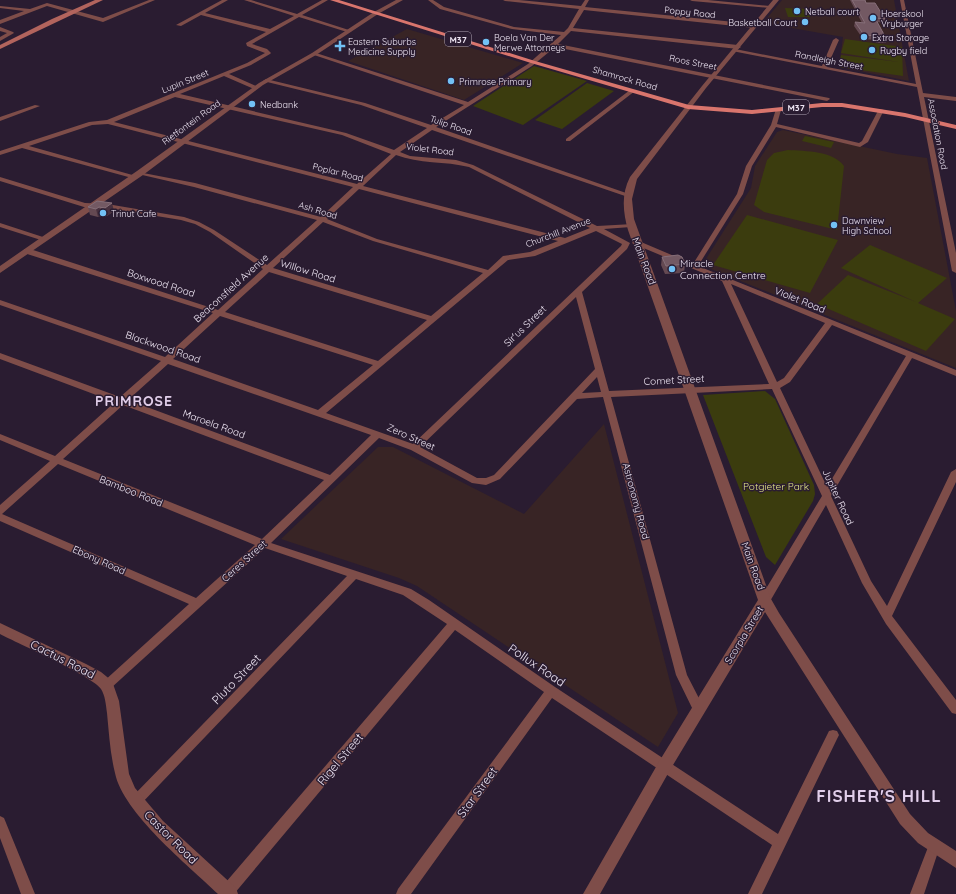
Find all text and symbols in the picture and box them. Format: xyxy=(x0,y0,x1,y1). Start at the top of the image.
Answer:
street label: Poppy Road xyxy=(664,4,716,20)
marker: Netball court xyxy=(792,6,802,16)
place label: Netball court xyxy=(805,6,859,17)
place label: Hoerskool Vryburger xyxy=(881,8,924,29)
marker: Hoerskool Vryburger xyxy=(868,13,878,23)
place label: Basketball Court xyxy=(728,17,797,28)
marker: Basketball Court xyxy=(800,17,810,27)
road number: M37 xyxy=(445,32,471,46)
place label: Boela Van Der Merwe Attorneys xyxy=(494,32,565,53)
marker: Extra Storage xyxy=(859,32,869,42)
place label: Extra Storage xyxy=(872,32,929,43)
place label: Eastern Suburbs Medicine Supply xyxy=(348,36,416,57)
marker: Boela Van Der Merwe Attorneys xyxy=(481,37,491,47)
marker: Eastern Suburbs Medicine Supply xyxy=(335,41,345,51)
marker: Rugby field xyxy=(867,45,877,55)
place label: Rugby field xyxy=(880,45,927,56)
street label: Randleigh Street xyxy=(794,48,864,72)
street label: Roos Street xyxy=(668,52,718,72)
street label: Shamrock Road xyxy=(591,64,659,92)
street label: Lupin Street xyxy=(160,67,210,95)
marker: Primrose Primary xyxy=(446,76,456,86)
place label: Primrose Primary xyxy=(459,76,531,87)
street label: Rietfontein Road xyxy=(160,97,222,147)
street label: Association Road xyxy=(926,98,950,170)
marker: Nedbank xyxy=(247,99,257,109)
place label: Nedbank xyxy=(260,99,298,110)
road number: M37 xyxy=(783,100,809,114)
street label: Tulip Road xyxy=(429,113,473,137)
street label: Violet Road xyxy=(405,141,455,157)
street label: Poplar Road xyxy=(311,160,365,184)
street label: Ash Road xyxy=(297,199,339,221)
marker: Trinut Cafe xyxy=(98,208,108,218)
place label: Trinut Cafe xyxy=(111,208,156,219)
street label: Churchill Avenue xyxy=(524,215,592,249)
place label: Dawnview High School xyxy=(842,215,891,236)
marker: Dawnview High School xyxy=(829,220,839,230)
street label: Main Road xyxy=(629,235,659,287)
street label: Beaconsfield Avenue xyxy=(191,251,271,325)
street label: Willow Road xyxy=(279,256,337,286)
place label: Miracle Connection Centre xyxy=(680,257,766,282)
marker: Miracle Connection Centre xyxy=(667,264,677,274)
street label: Boxwood Road xyxy=(125,266,197,300)
street label: Violet Road xyxy=(773,284,827,316)
street label: Sir'us Street xyxy=(501,302,549,349)
street label: Blackwood Road xyxy=(124,328,202,366)
street label: Comet Street xyxy=(643,372,705,388)
district label: PRIMROSE xyxy=(95,392,173,410)
street label: Maroela Road xyxy=(181,407,247,441)
street label: Zero Street xyxy=(385,421,438,454)
street label: Astronomy Road xyxy=(620,461,652,541)
street label: Jupiter Road xyxy=(819,467,857,527)
street label: Bamboo Road xyxy=(97,472,165,510)
park label: Potgieter Park xyxy=(743,480,809,493)
street label: Ceres Street xyxy=(219,537,270,585)
street label: Main Road xyxy=(738,540,768,592)
street label: Ebony Road xyxy=(70,543,128,577)
street label: Scorpia Street xyxy=(722,603,767,666)
street label: Cactus Road xyxy=(28,636,98,682)
street label: Pollux Road xyxy=(506,640,568,690)
street label: Pluto Street xyxy=(208,651,264,707)
street label: Rigel Street xyxy=(314,730,366,788)
street label: Star Street xyxy=(454,764,500,820)
district label: FISHER'S HILL xyxy=(816,785,942,806)
street label: Castor Road xyxy=(141,807,201,867)

